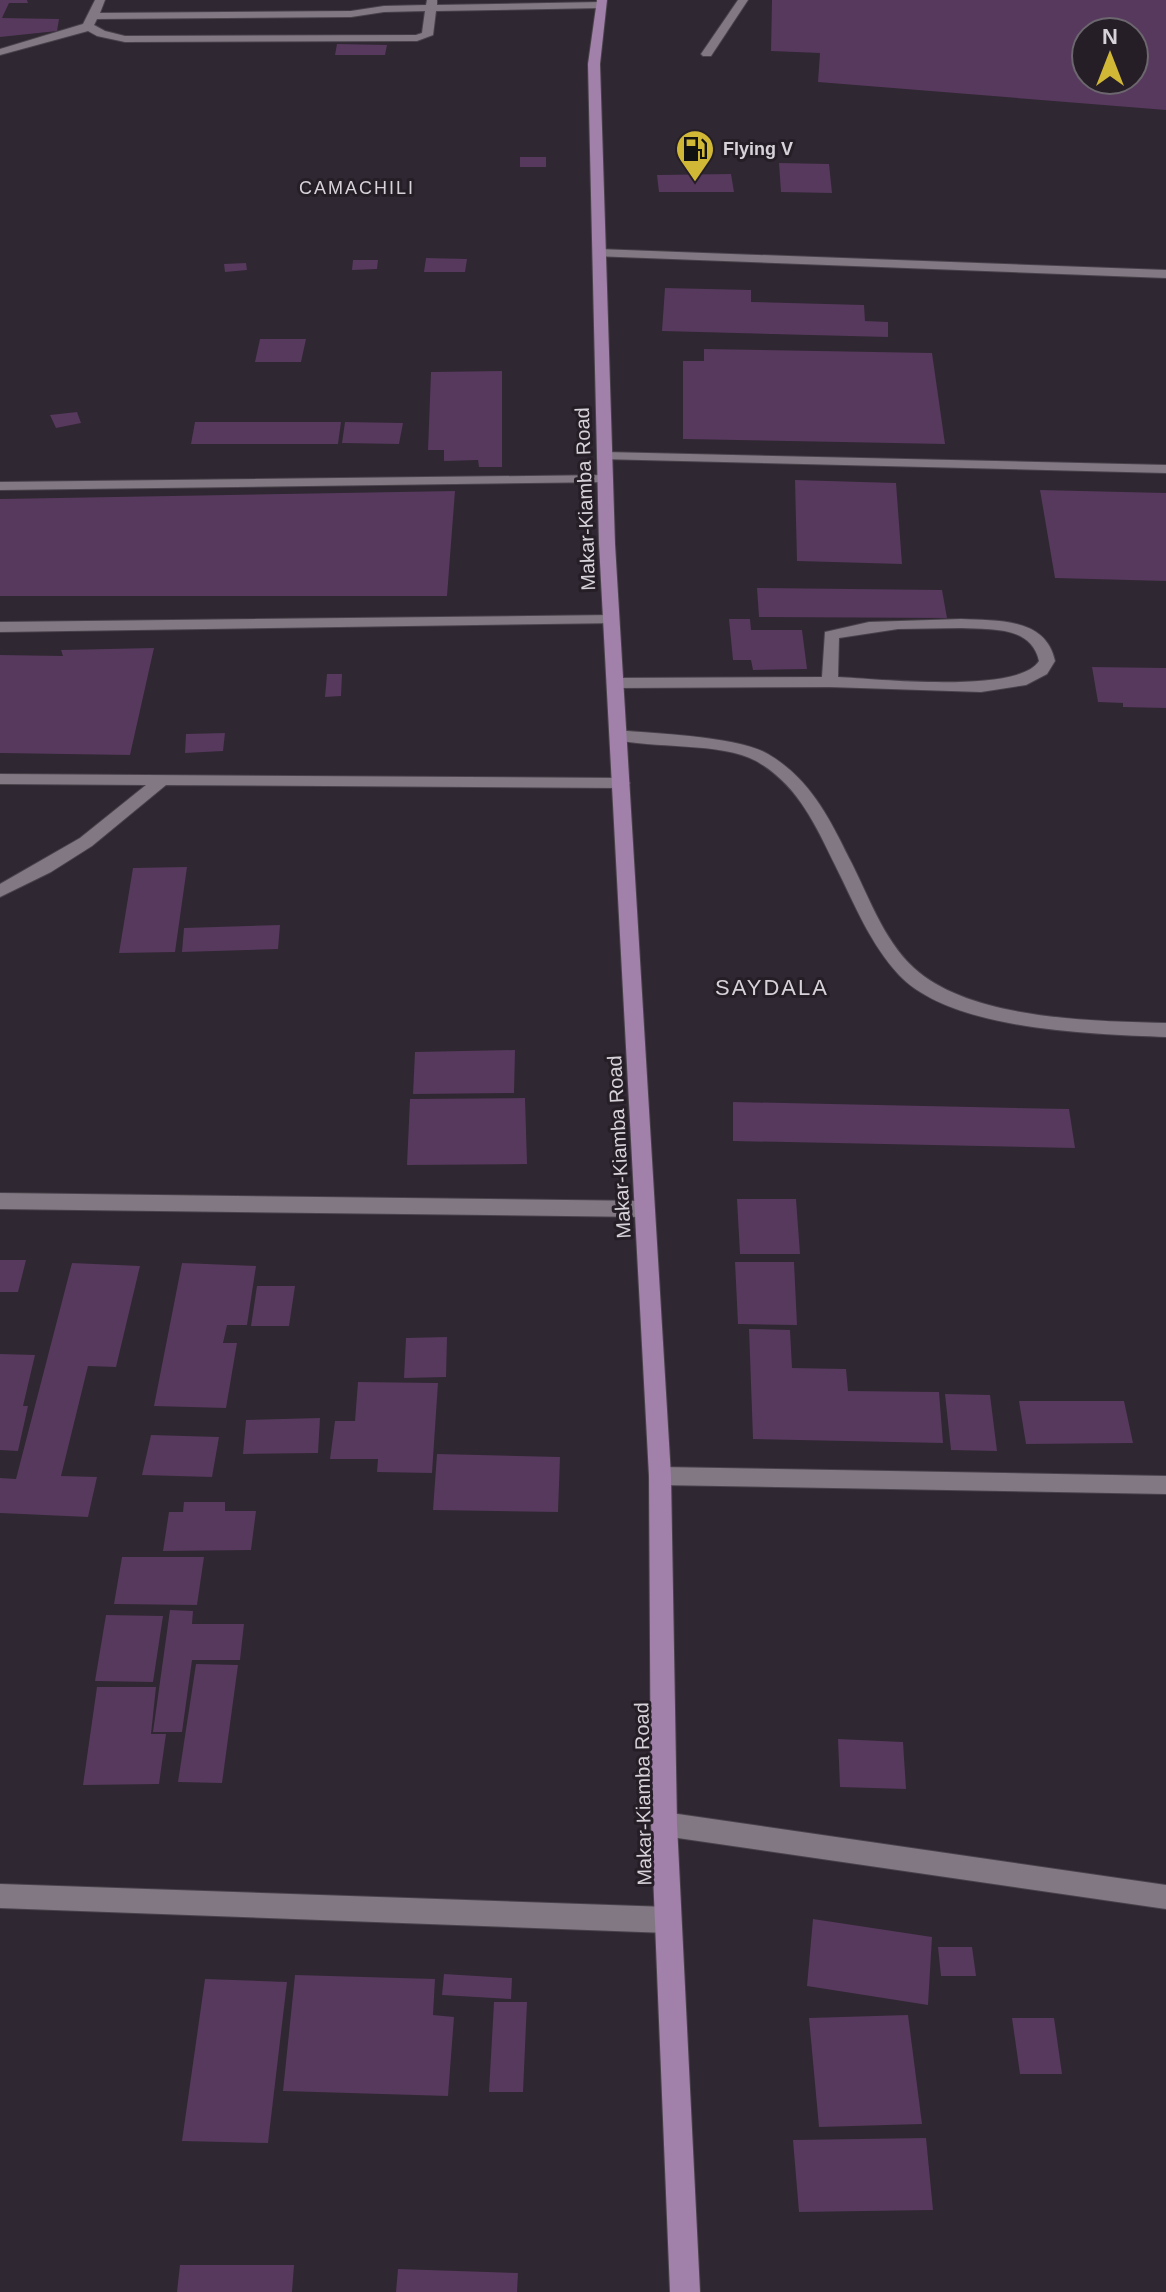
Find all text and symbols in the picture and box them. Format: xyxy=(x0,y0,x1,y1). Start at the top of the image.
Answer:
north arrow xyxy=(1070,16,1150,96)
text: N xyxy=(1102,24,1118,49)
fuel station icon: Flying V xyxy=(674,128,716,183)
place label: Flying V xyxy=(723,139,793,159)
district label: CAMACHILI xyxy=(299,178,415,198)
street label: Makar-Kiamba Road xyxy=(571,407,599,591)
district label: SAYDALA xyxy=(715,975,829,1000)
street label: Makar-Kiamba Road xyxy=(603,1055,635,1239)
street label: Makar-Kiamba Road xyxy=(630,1702,656,1886)

